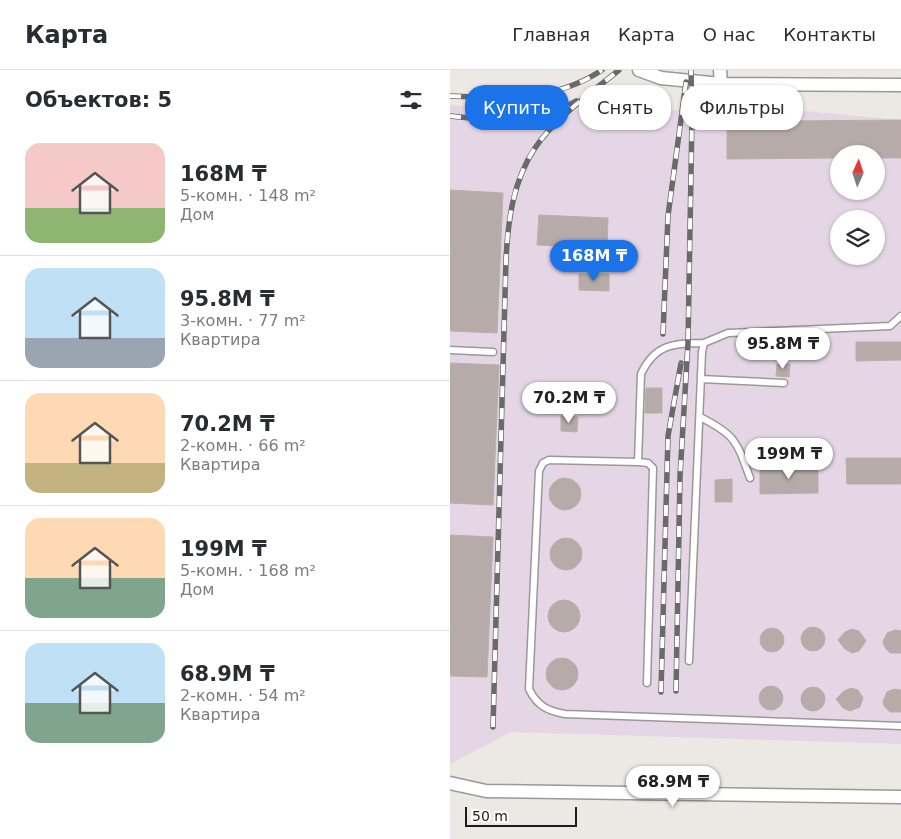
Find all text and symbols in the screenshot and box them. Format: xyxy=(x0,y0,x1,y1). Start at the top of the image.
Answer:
text: Карта xyxy=(25,21,108,49)
text: Главная xyxy=(512,24,590,45)
text: Карта xyxy=(618,24,675,45)
text: О нас xyxy=(703,24,755,45)
text: Контакты xyxy=(783,24,876,45)
chip: Купить xyxy=(465,85,569,130)
chip: Снять xyxy=(579,85,671,130)
chip: Фильтры xyxy=(681,85,803,130)
icon: filters xyxy=(397,86,425,114)
text: Объектов: 5 xyxy=(25,88,172,112)
north arrow xyxy=(830,145,885,200)
map controls xyxy=(830,145,885,265)
text: 168M ₸ xyxy=(180,162,267,186)
icon: home xyxy=(65,163,125,223)
text: 5-комн. · 148 m² xyxy=(180,186,316,205)
text: Дом xyxy=(180,205,214,224)
button: layers xyxy=(830,210,885,265)
pin: 168M ₸ xyxy=(553,240,635,282)
text: 168M ₸ xyxy=(561,246,627,265)
text: 95.8M ₸ xyxy=(180,287,275,311)
icon: home xyxy=(65,288,125,348)
text: 3-комн. · 77 m² xyxy=(180,311,306,330)
pin: 95.8M ₸ xyxy=(737,328,829,370)
text: Квартира xyxy=(180,330,260,349)
text: 95.8M ₸ xyxy=(747,334,819,353)
pin: 70.2M ₸ xyxy=(523,382,615,424)
text: 70.2M ₸ xyxy=(533,388,605,407)
text: 70.2M ₸ xyxy=(180,412,275,436)
icon: home xyxy=(65,413,125,473)
text: 2-комн. · 66 m² xyxy=(180,436,306,455)
pin: 199M ₸ xyxy=(748,438,830,480)
text: 199M ₸ xyxy=(756,444,822,463)
text: Квартира xyxy=(180,455,260,474)
text: 199M ₸ xyxy=(180,537,267,561)
icon: home xyxy=(65,538,125,598)
text: 5-комн. · 168 m² xyxy=(180,561,316,580)
text: Дом xyxy=(180,580,214,599)
text: 68.9M ₸ xyxy=(180,662,275,686)
icon: home xyxy=(65,663,125,723)
text: 2-комн. · 54 m² xyxy=(180,686,306,705)
text: Квартира xyxy=(180,705,260,724)
pin: 68.9M ₸ xyxy=(627,766,719,808)
text: 68.9M ₸ xyxy=(637,772,709,791)
scale bar xyxy=(465,804,578,827)
text: 50 m xyxy=(472,808,508,824)

